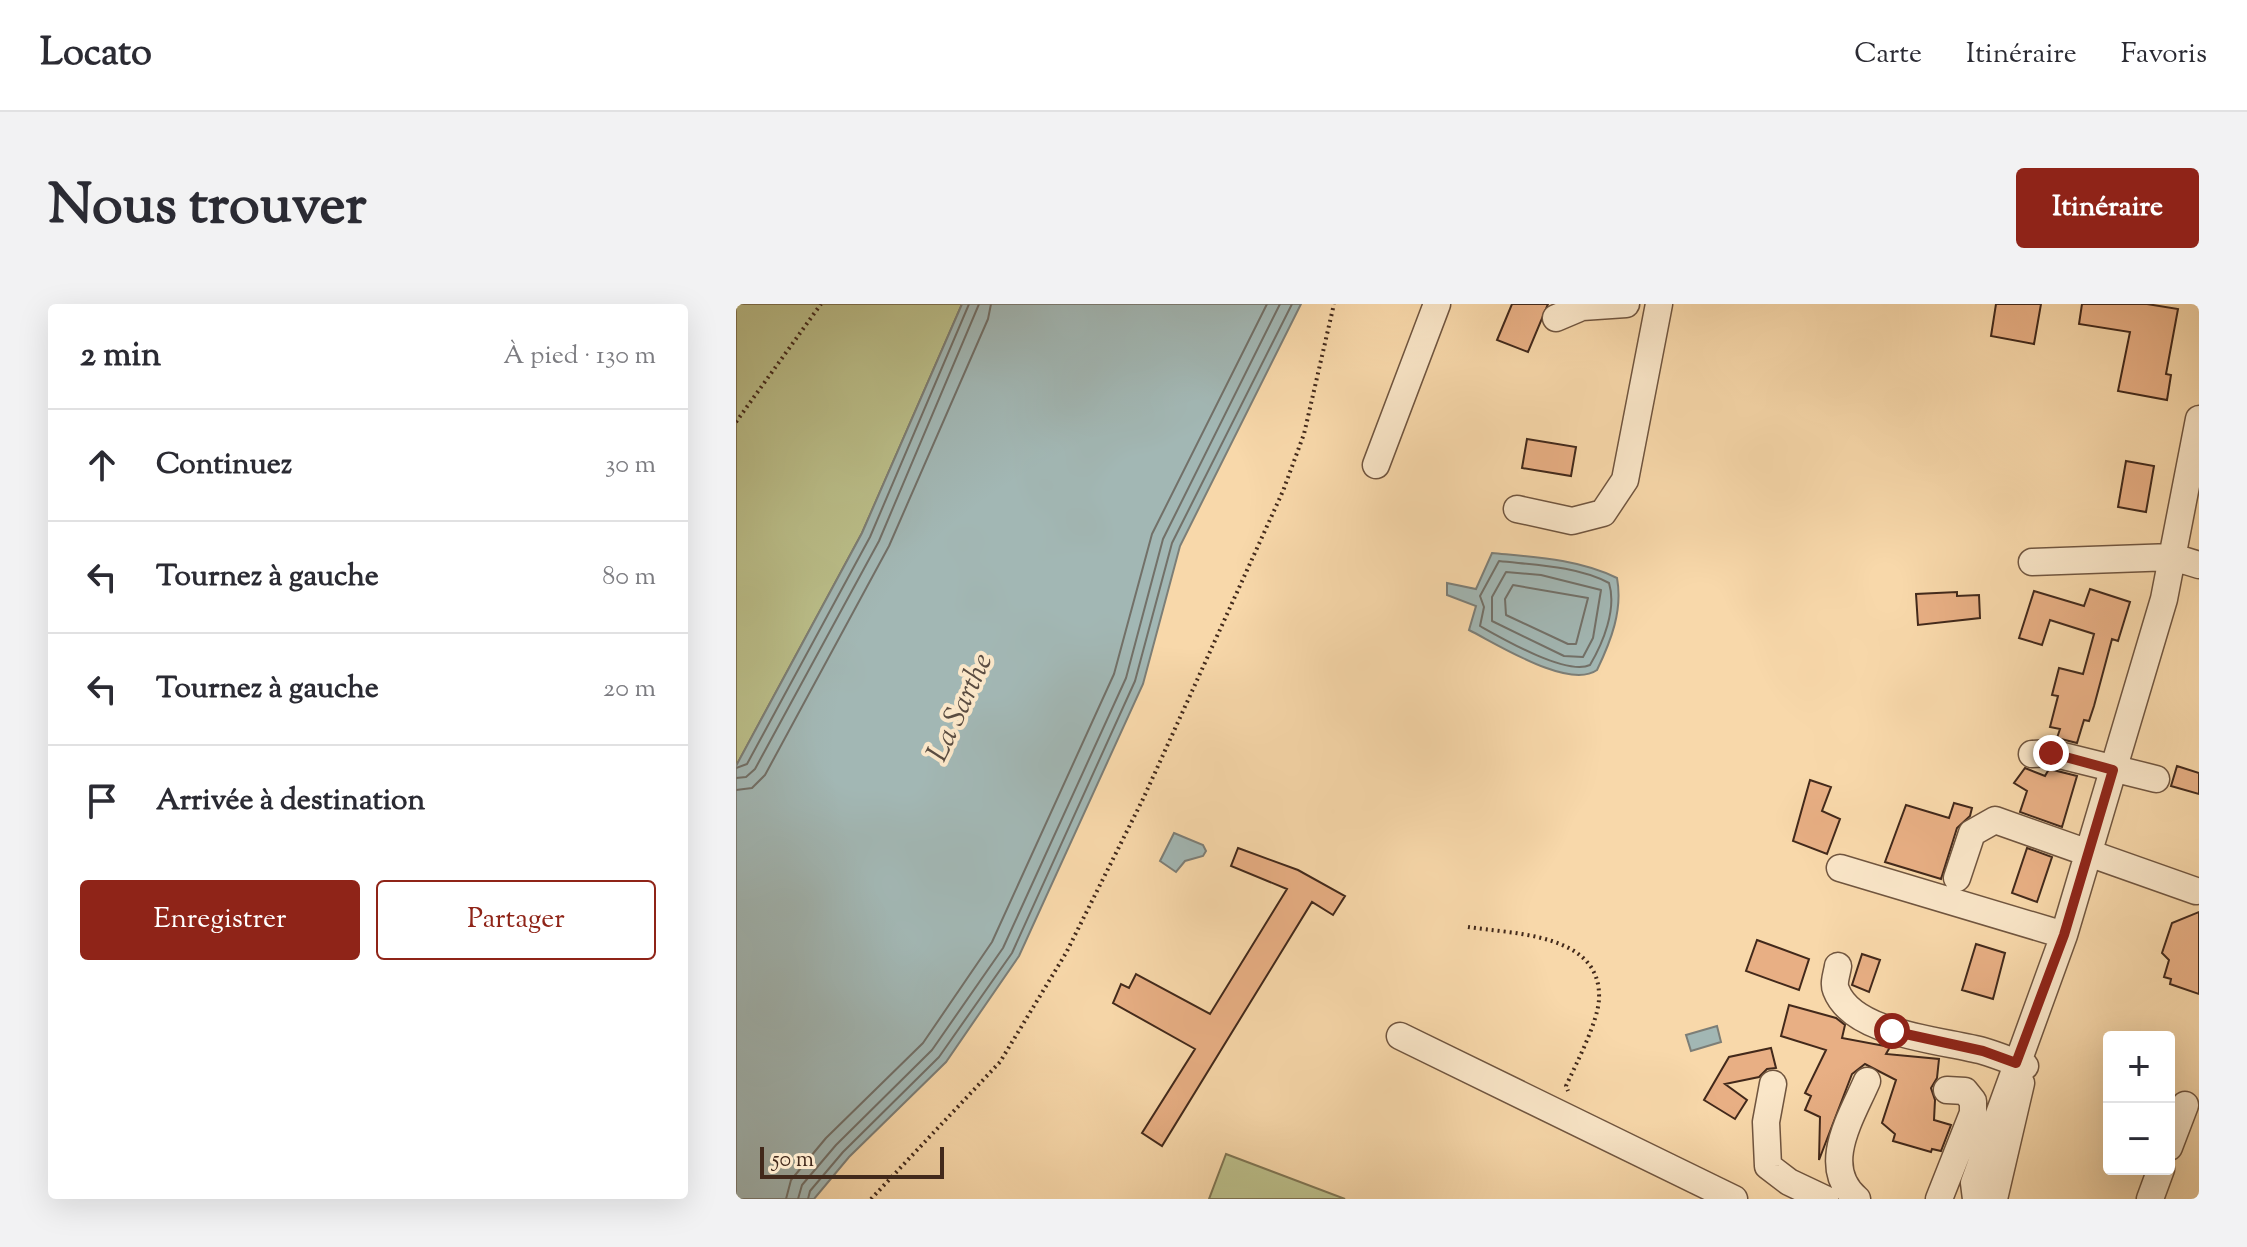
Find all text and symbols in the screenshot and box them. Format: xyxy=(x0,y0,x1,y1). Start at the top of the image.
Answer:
text: Locato xyxy=(40,28,152,82)
text: Carte xyxy=(1854,35,1922,75)
text: Itinéraire xyxy=(1966,35,2077,75)
text: Favoris xyxy=(2121,35,2207,75)
text: Nous trouver xyxy=(48,168,367,249)
button: Itinéraire xyxy=(2016,168,2199,248)
text: 2 min xyxy=(80,332,161,381)
text: À pied · 130 m xyxy=(503,338,656,375)
icon: ahead xyxy=(80,443,124,487)
text: Continuez xyxy=(156,444,292,487)
text: 30 m xyxy=(605,447,656,484)
icon: left xyxy=(80,555,124,599)
text: Tournez à gauche xyxy=(156,556,379,599)
text: 80 m xyxy=(602,559,656,596)
water label: La Sarthe xyxy=(917,647,1005,769)
icon: left xyxy=(80,667,124,711)
text: Tournez à gauche xyxy=(156,668,379,711)
text: 20 m xyxy=(603,671,656,708)
route end xyxy=(2033,735,2069,771)
icon: arrive xyxy=(80,779,124,823)
text: Arrivée à destination xyxy=(156,780,425,823)
button: Enregistrer xyxy=(80,880,360,960)
button: Partager xyxy=(376,880,656,960)
route start xyxy=(1874,1013,1910,1049)
map controls xyxy=(2103,1031,2175,1175)
button: + xyxy=(2103,1031,2175,1103)
button: − xyxy=(2103,1103,2175,1175)
scale bar xyxy=(760,1143,944,1179)
text: 50 m xyxy=(772,1145,814,1177)

